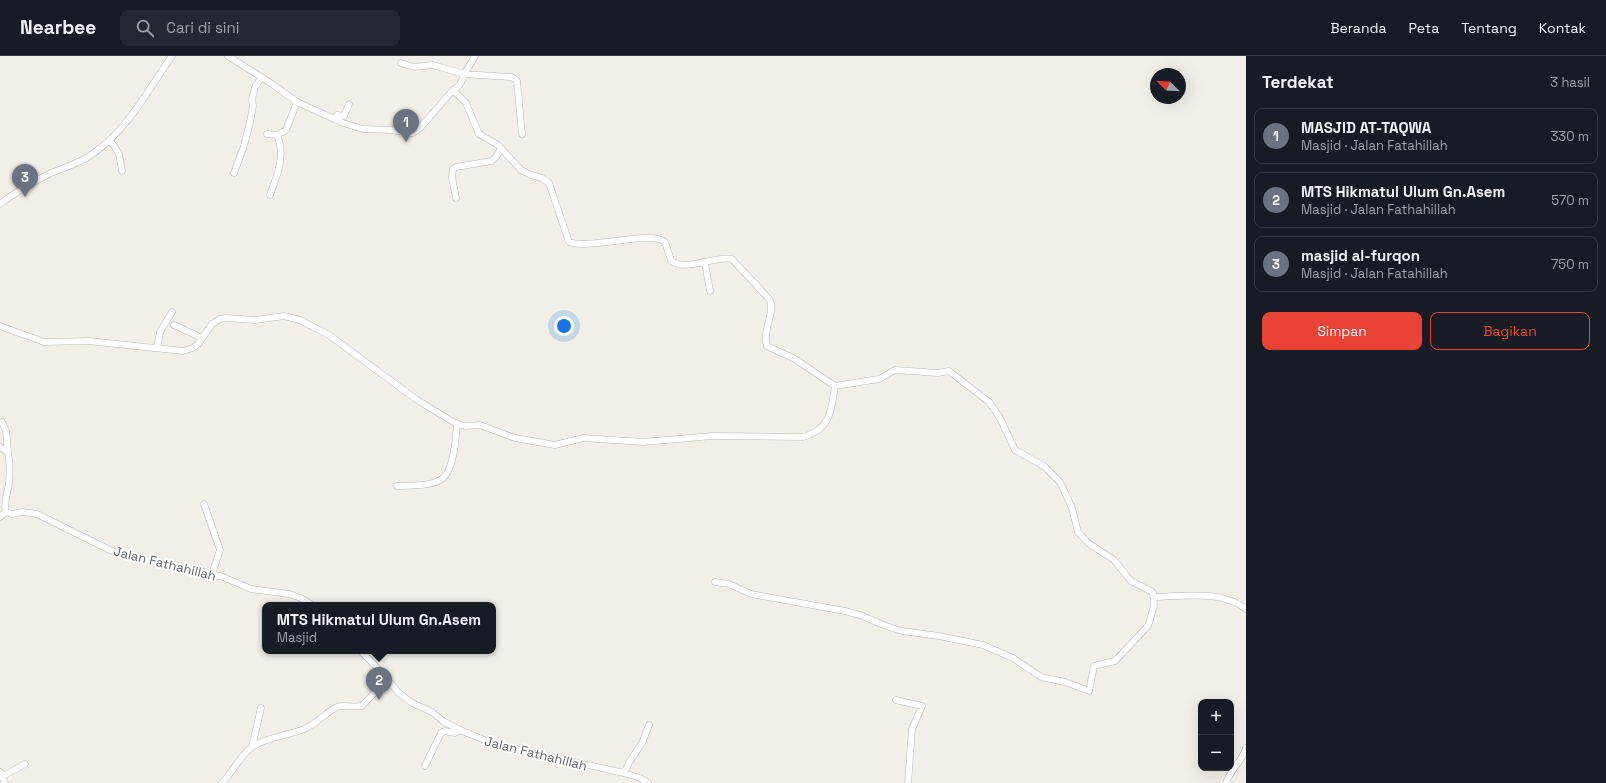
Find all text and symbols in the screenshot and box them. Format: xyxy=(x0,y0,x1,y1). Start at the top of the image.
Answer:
search box xyxy=(120,10,400,46)
text: Nearbee xyxy=(20,15,96,40)
icon: search xyxy=(134,17,156,39)
text: Cari di sini xyxy=(166,18,239,37)
text: Beranda xyxy=(1330,19,1387,37)
text: Peta xyxy=(1409,19,1439,37)
text: Tentang xyxy=(1461,19,1517,37)
text: Kontak xyxy=(1539,19,1586,37)
north arrow xyxy=(1150,68,1186,104)
text: Terdekat xyxy=(1262,71,1334,93)
text: 3 hasil xyxy=(1550,74,1590,91)
pin: 1 xyxy=(393,109,419,142)
text: MASJID AT-TAQWA xyxy=(1301,118,1431,137)
text: 1 xyxy=(1273,128,1279,145)
text: 330 m xyxy=(1550,128,1589,145)
text: Masjid · Jalan Fatahillah xyxy=(1301,137,1448,154)
pin: 3 xyxy=(12,164,38,197)
text: MTS Hikmatul Ulum Gn.Asem xyxy=(1301,182,1505,201)
text: 2 xyxy=(1272,192,1280,209)
text: 570 m xyxy=(1551,192,1589,209)
text: Masjid · Jalan Fathahillah xyxy=(1301,201,1456,218)
text: masjid al-furqon xyxy=(1301,246,1420,265)
text: 3 xyxy=(1272,256,1280,273)
text: 750 m xyxy=(1551,256,1589,273)
text: Masjid · Jalan Fatahillah xyxy=(1301,265,1448,282)
button: Simpan xyxy=(1262,312,1422,350)
button: Bagikan xyxy=(1430,312,1590,350)
your location xyxy=(554,316,574,336)
street label: Jalan Fathahillah xyxy=(112,543,218,584)
popup xyxy=(262,602,496,654)
text: MTS Hikmatul Ulum Gn.Asem xyxy=(277,610,481,629)
text: Masjid xyxy=(277,629,317,646)
pin: 2 xyxy=(366,667,392,700)
map controls xyxy=(1198,699,1234,771)
button: + xyxy=(1198,699,1234,735)
street label: Jalan Fathahillah xyxy=(483,733,589,774)
button: − xyxy=(1198,735,1234,771)

